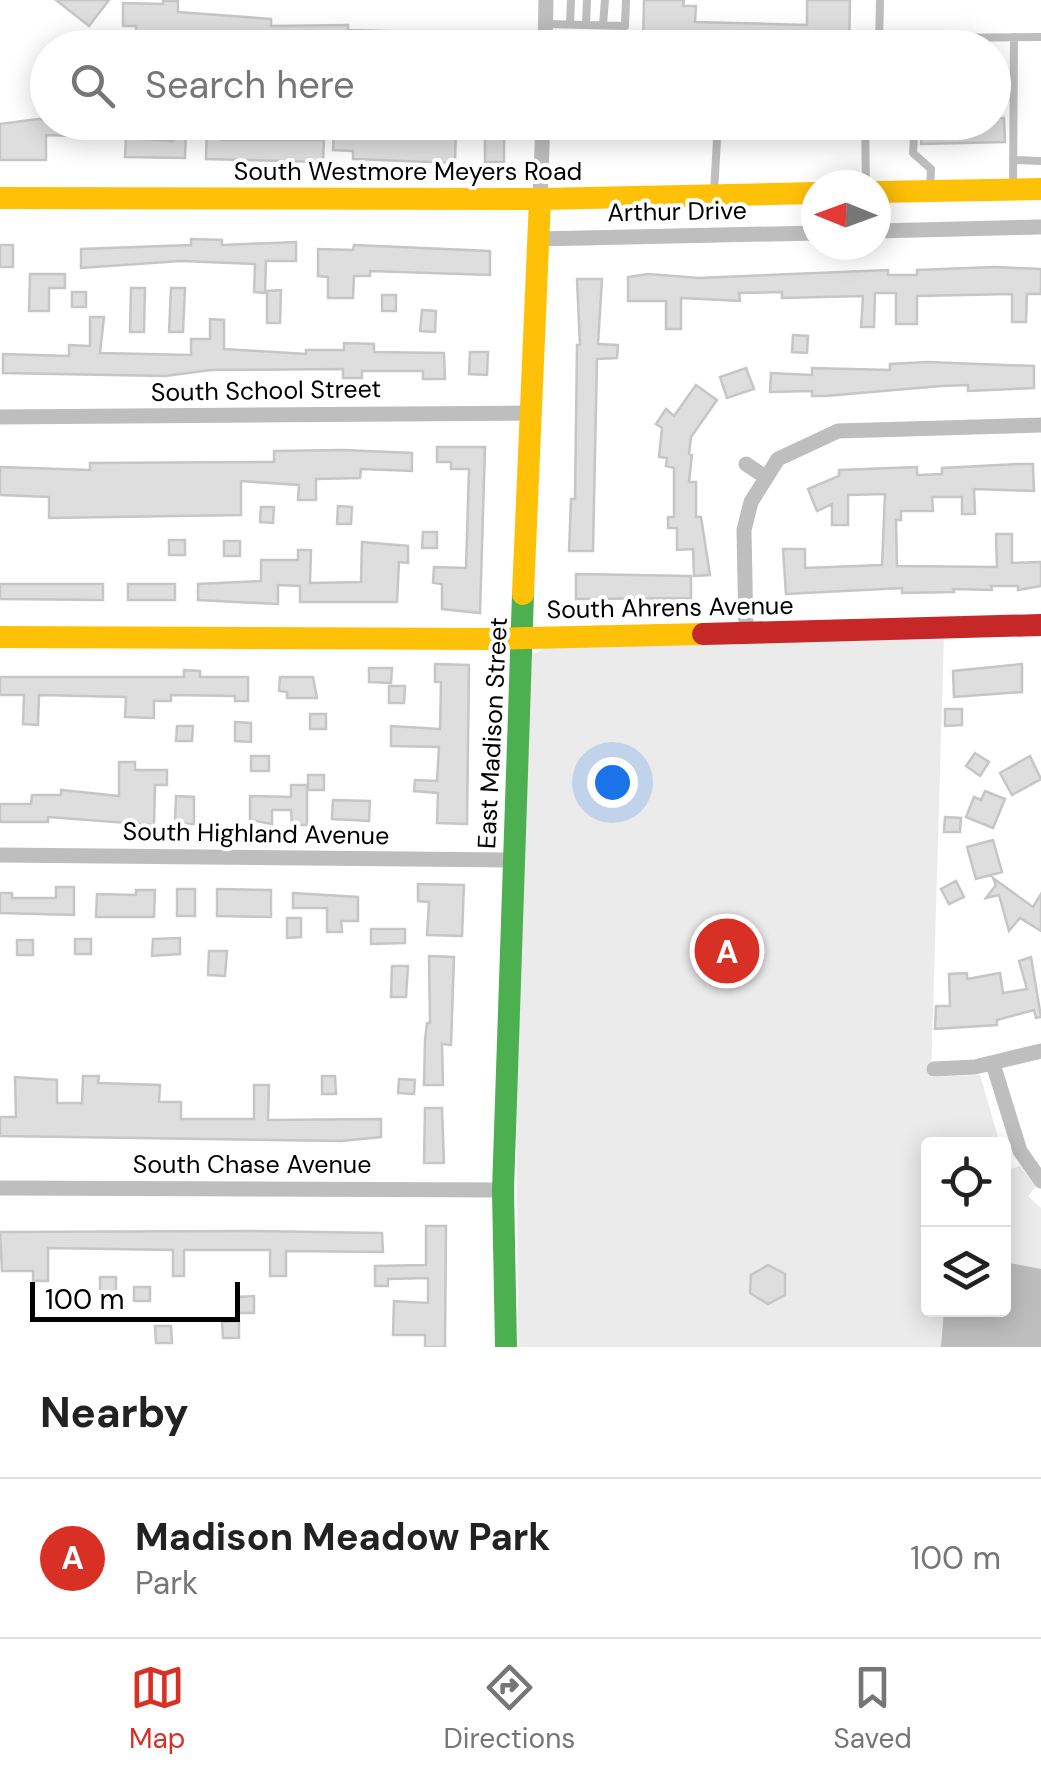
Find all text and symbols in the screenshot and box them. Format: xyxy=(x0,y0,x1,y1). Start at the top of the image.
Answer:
search box xyxy=(30,30,1011,140)
icon: search xyxy=(65,58,120,113)
text: Search here xyxy=(145,60,355,110)
street label: South Westmore Meyers Road xyxy=(234,155,582,188)
north arrow xyxy=(801,170,891,260)
street label: Arthur Drive xyxy=(607,194,747,229)
street label: South School Street xyxy=(151,372,381,409)
street label: South Ahrens Avenue xyxy=(546,589,794,626)
street label: East Madison Street xyxy=(470,616,515,850)
your location xyxy=(587,757,638,808)
street label: South Highland Avenue xyxy=(122,815,390,852)
pin: A xyxy=(694,914,760,988)
map controls xyxy=(921,1137,1011,1317)
button: locate xyxy=(921,1137,1011,1227)
street label: South Chase Avenue xyxy=(133,1148,371,1181)
button: layers xyxy=(921,1227,1011,1317)
scale bar xyxy=(30,1277,240,1322)
text: 100 m xyxy=(45,1281,124,1318)
text: Nearby xyxy=(40,1385,189,1440)
text: Madison Meadow Park xyxy=(135,1512,550,1562)
text: A xyxy=(61,1537,84,1579)
text: 100 m xyxy=(910,1537,1001,1579)
text: Park xyxy=(135,1562,198,1604)
tab: Map xyxy=(129,1660,185,1757)
tab: Directions xyxy=(444,1660,575,1757)
tab: Saved xyxy=(833,1660,912,1757)

